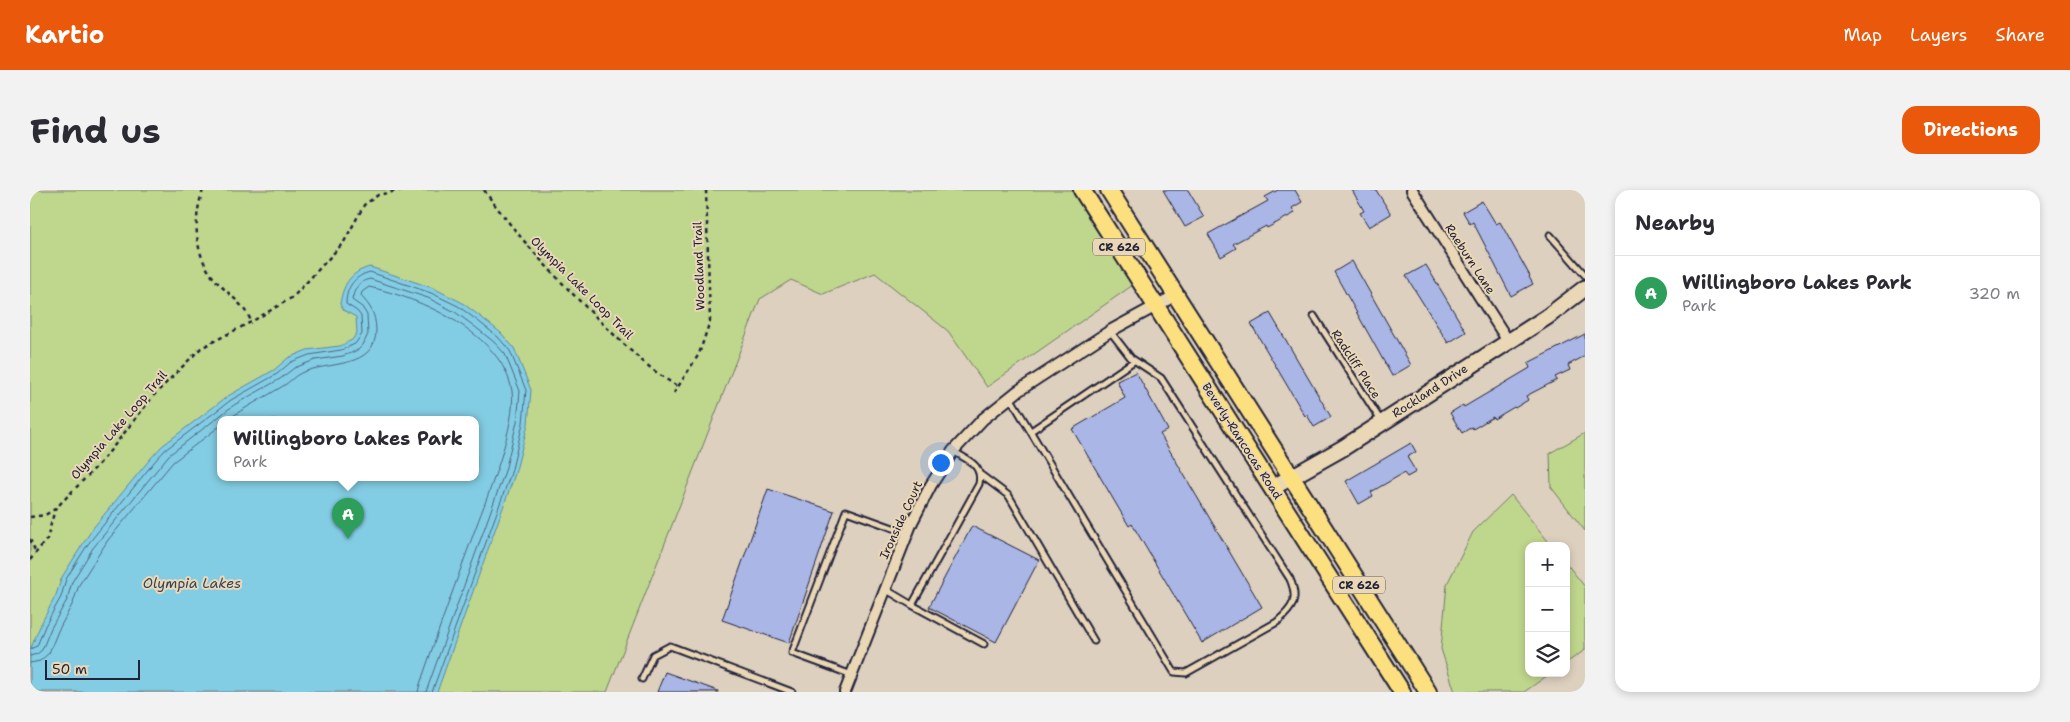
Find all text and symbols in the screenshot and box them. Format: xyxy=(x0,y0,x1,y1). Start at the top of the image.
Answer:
text: Kartio xyxy=(25,19,104,51)
text: Map xyxy=(1844,23,1882,47)
text: Layers xyxy=(1910,23,1967,47)
text: Share xyxy=(1995,23,2045,47)
button: Directions xyxy=(1902,106,2040,154)
text: Find us xyxy=(30,107,161,154)
text: Nearby xyxy=(1635,209,1715,237)
street label: Woodland Trail xyxy=(689,221,709,311)
street label: Raeburn Lane xyxy=(1441,221,1499,297)
street label: Olympia Lake Loop Trail xyxy=(527,233,637,343)
road number: CR 626 xyxy=(1093,238,1145,256)
text: Willingboro Lakes Park xyxy=(1682,270,1912,295)
text: A xyxy=(1645,283,1657,304)
text: 320 m xyxy=(1969,283,2020,304)
text: Park xyxy=(1682,295,1716,316)
street label: Radcliff Place xyxy=(1328,326,1384,402)
street label: Rockland Drive xyxy=(1389,360,1471,421)
street label: Olympia Lake Loop Trail xyxy=(67,367,171,483)
street label: Beverly-Rancocas Road xyxy=(1198,380,1286,503)
popup xyxy=(217,416,479,481)
text: Willingboro Lakes Park xyxy=(233,426,463,451)
your location xyxy=(928,450,954,476)
text: Park xyxy=(233,451,267,472)
street label: Ironside Court xyxy=(876,478,926,562)
pin: A xyxy=(332,498,364,539)
map controls xyxy=(1525,542,1570,677)
button: + xyxy=(1525,542,1570,587)
water label: Olympia Lakes xyxy=(143,574,241,592)
road number: CR 626 xyxy=(1333,576,1385,594)
button: − xyxy=(1525,587,1570,632)
button: layers xyxy=(1525,632,1570,677)
scale bar xyxy=(45,657,140,680)
text: 50 m xyxy=(52,660,87,678)

